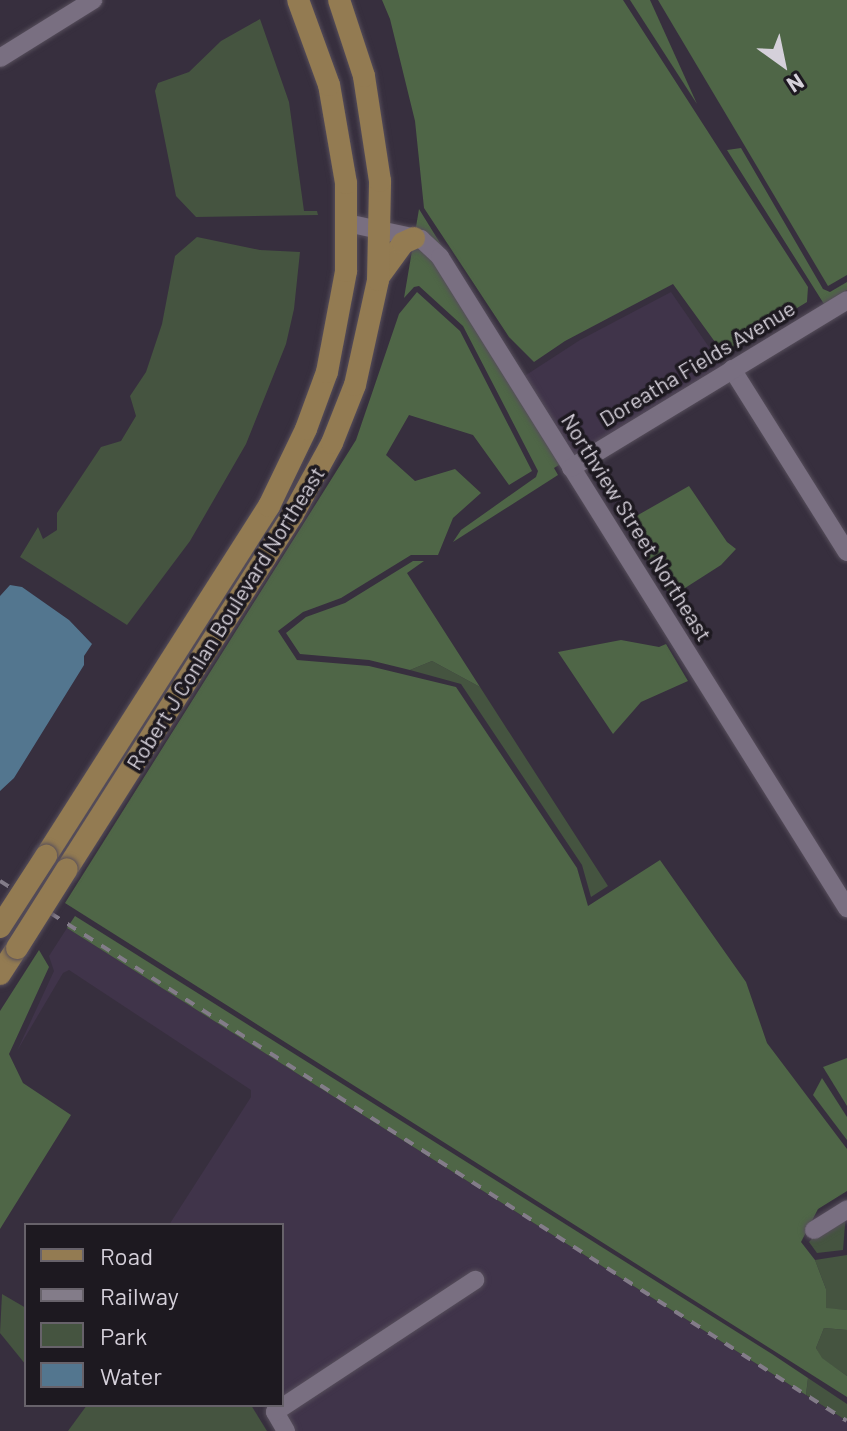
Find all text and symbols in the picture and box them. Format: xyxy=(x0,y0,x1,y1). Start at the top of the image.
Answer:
north arrow xyxy=(743,24,823,104)
text: N xyxy=(783,69,809,99)
street label: Doreatha Fields Avenue xyxy=(594,294,800,432)
street label: Northview Street Northeast xyxy=(556,408,718,646)
street label: Robert J Conlan Boulevard Northeast xyxy=(120,461,330,775)
legend xyxy=(24,1223,284,1407)
text: Road xyxy=(100,1241,153,1270)
text: Railway xyxy=(100,1281,179,1310)
text: Park xyxy=(100,1321,147,1350)
text: Water xyxy=(100,1361,162,1390)

